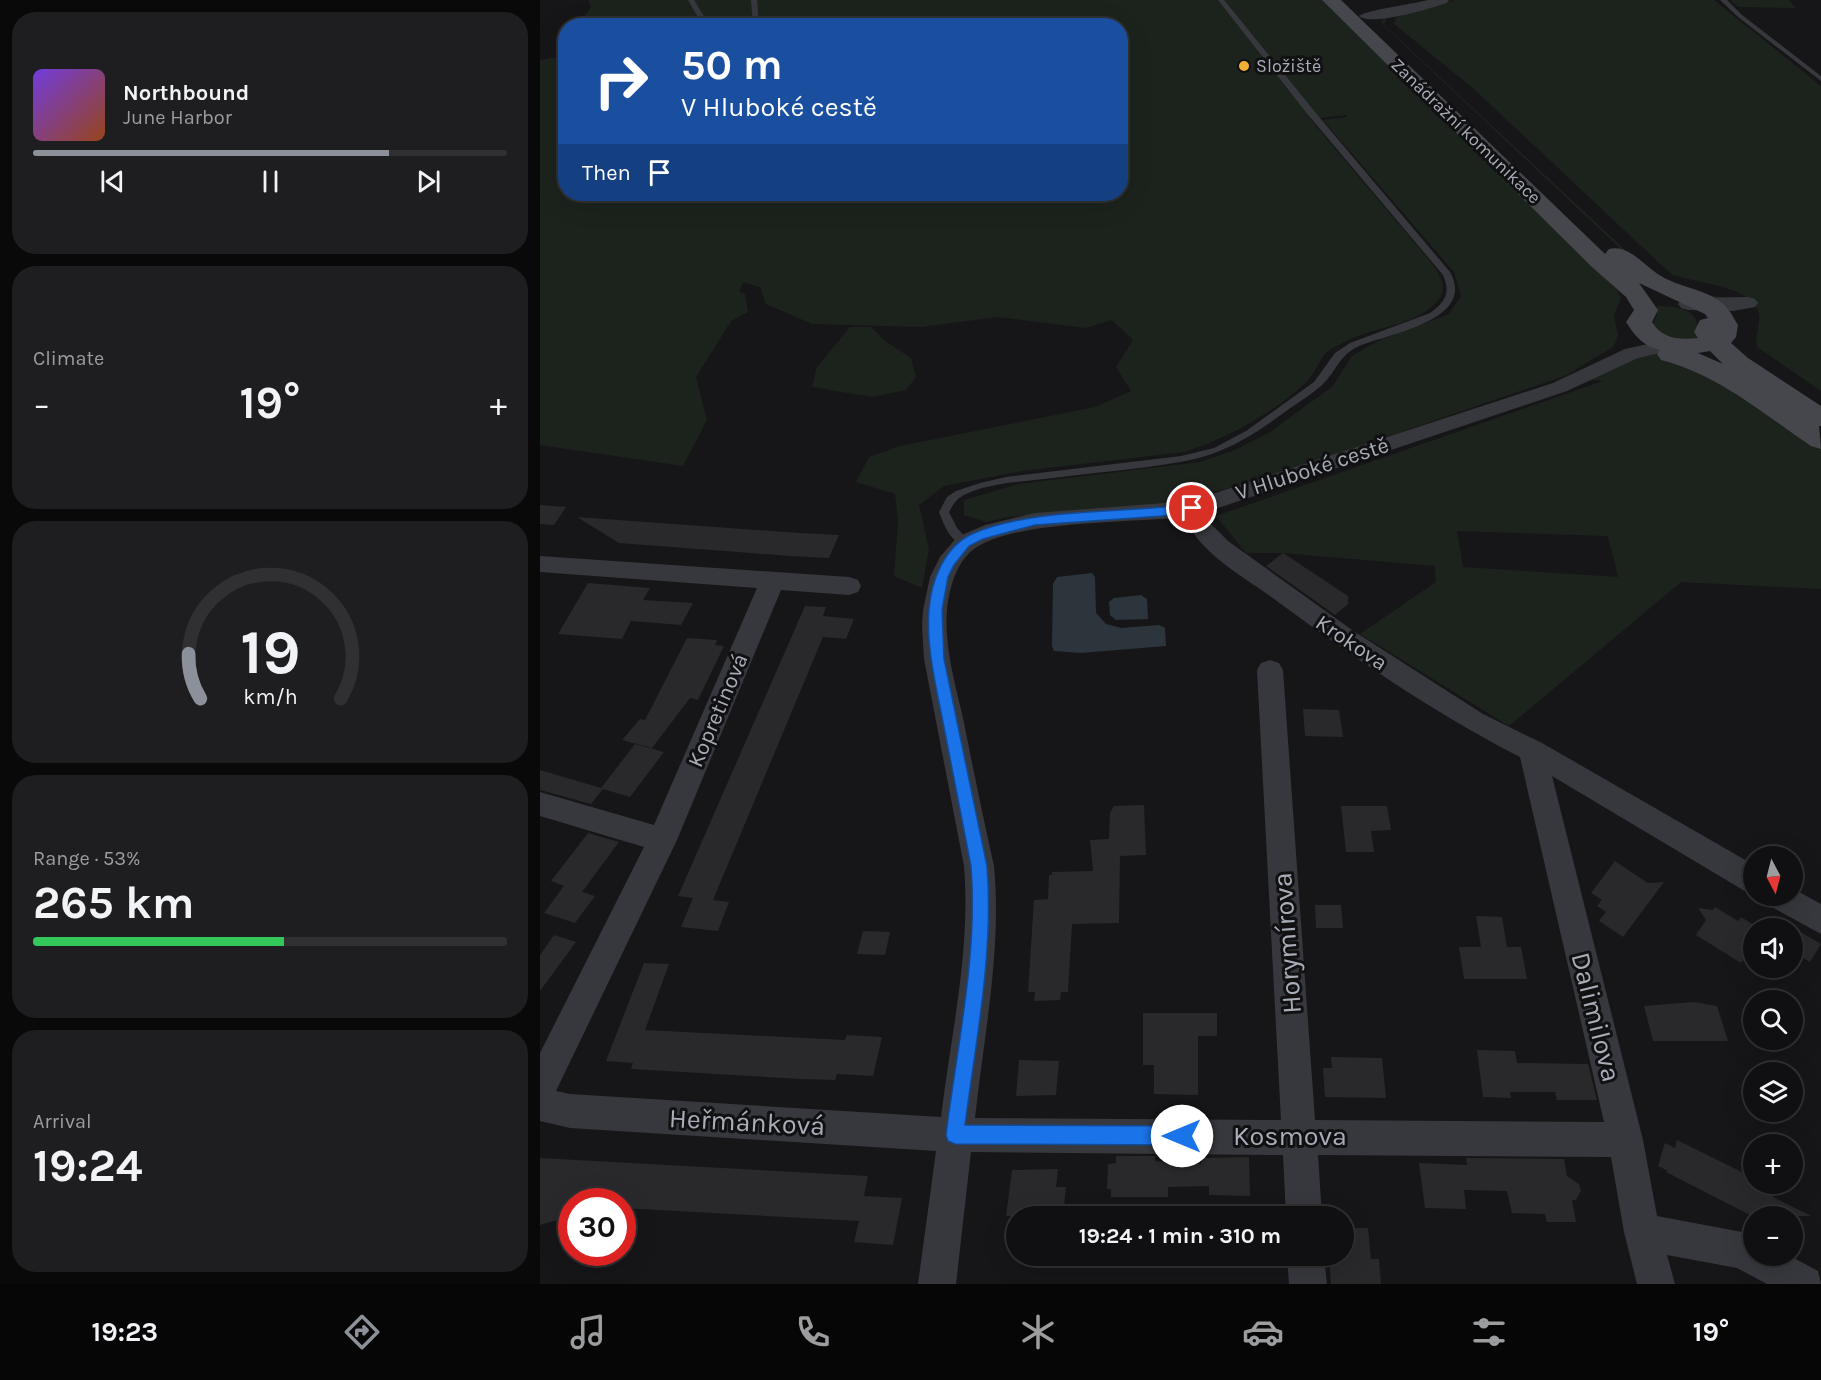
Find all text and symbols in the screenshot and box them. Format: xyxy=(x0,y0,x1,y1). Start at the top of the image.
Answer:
text: 50 m xyxy=(681,40,783,90)
icon: right xyxy=(582,42,660,120)
street label: Zanádražní komunikace xyxy=(1386,54,1546,208)
place label: Složiště xyxy=(1256,55,1321,77)
marker: Složiště xyxy=(1237,59,1251,73)
text: Northbound xyxy=(123,80,249,106)
text: V Hluboké cestě xyxy=(681,91,877,123)
text: June Harbor xyxy=(123,106,232,129)
icon: arrive xyxy=(643,156,676,189)
text: Then xyxy=(582,160,631,186)
icon: previous xyxy=(96,165,129,198)
icon: pause xyxy=(254,165,287,198)
icon: next xyxy=(412,165,445,198)
text: Climate xyxy=(33,347,104,370)
text: 19° xyxy=(240,377,300,429)
text: − xyxy=(33,385,50,423)
text: + xyxy=(490,385,507,423)
street label: V Hluboké cestě xyxy=(1232,432,1392,506)
pin xyxy=(1166,482,1217,533)
icon: arrive xyxy=(1175,491,1208,524)
street label: Krokova xyxy=(1311,609,1392,676)
text: 19 xyxy=(240,616,300,689)
street label: Kopretinová xyxy=(682,650,753,771)
text: km/h xyxy=(243,684,297,709)
north arrow xyxy=(1743,846,1803,906)
map controls xyxy=(1743,846,1803,1266)
text: Range · 53% xyxy=(33,847,141,870)
street label: Horymírova xyxy=(1266,871,1308,1015)
text: 265 km xyxy=(33,877,194,929)
button: sound xyxy=(1743,918,1803,978)
street label: Dalimilova xyxy=(1564,949,1628,1085)
button: search xyxy=(1743,990,1803,1050)
button: layers xyxy=(1743,1062,1803,1122)
street label: Heřmánková xyxy=(668,1102,826,1142)
position arrow xyxy=(1150,1104,1214,1168)
text: Arrival xyxy=(33,1110,92,1133)
street label: Kosmova xyxy=(1233,1120,1347,1152)
button: + xyxy=(1743,1134,1803,1194)
text: 19:24 xyxy=(33,1140,143,1192)
speed limit sign: 30 xyxy=(558,1188,636,1266)
button: − xyxy=(1743,1206,1803,1266)
text: 19:24 · 1 min · 310 m xyxy=(1079,1223,1281,1249)
icon: directions xyxy=(341,1311,383,1353)
icon: music xyxy=(567,1311,609,1353)
icon: phone xyxy=(792,1311,834,1353)
icon: climate xyxy=(1017,1311,1059,1353)
icon: car xyxy=(1242,1311,1284,1353)
icon: filters xyxy=(1468,1311,1510,1353)
text: 19:23 xyxy=(92,1316,158,1348)
text: 19° xyxy=(1693,1316,1729,1348)

